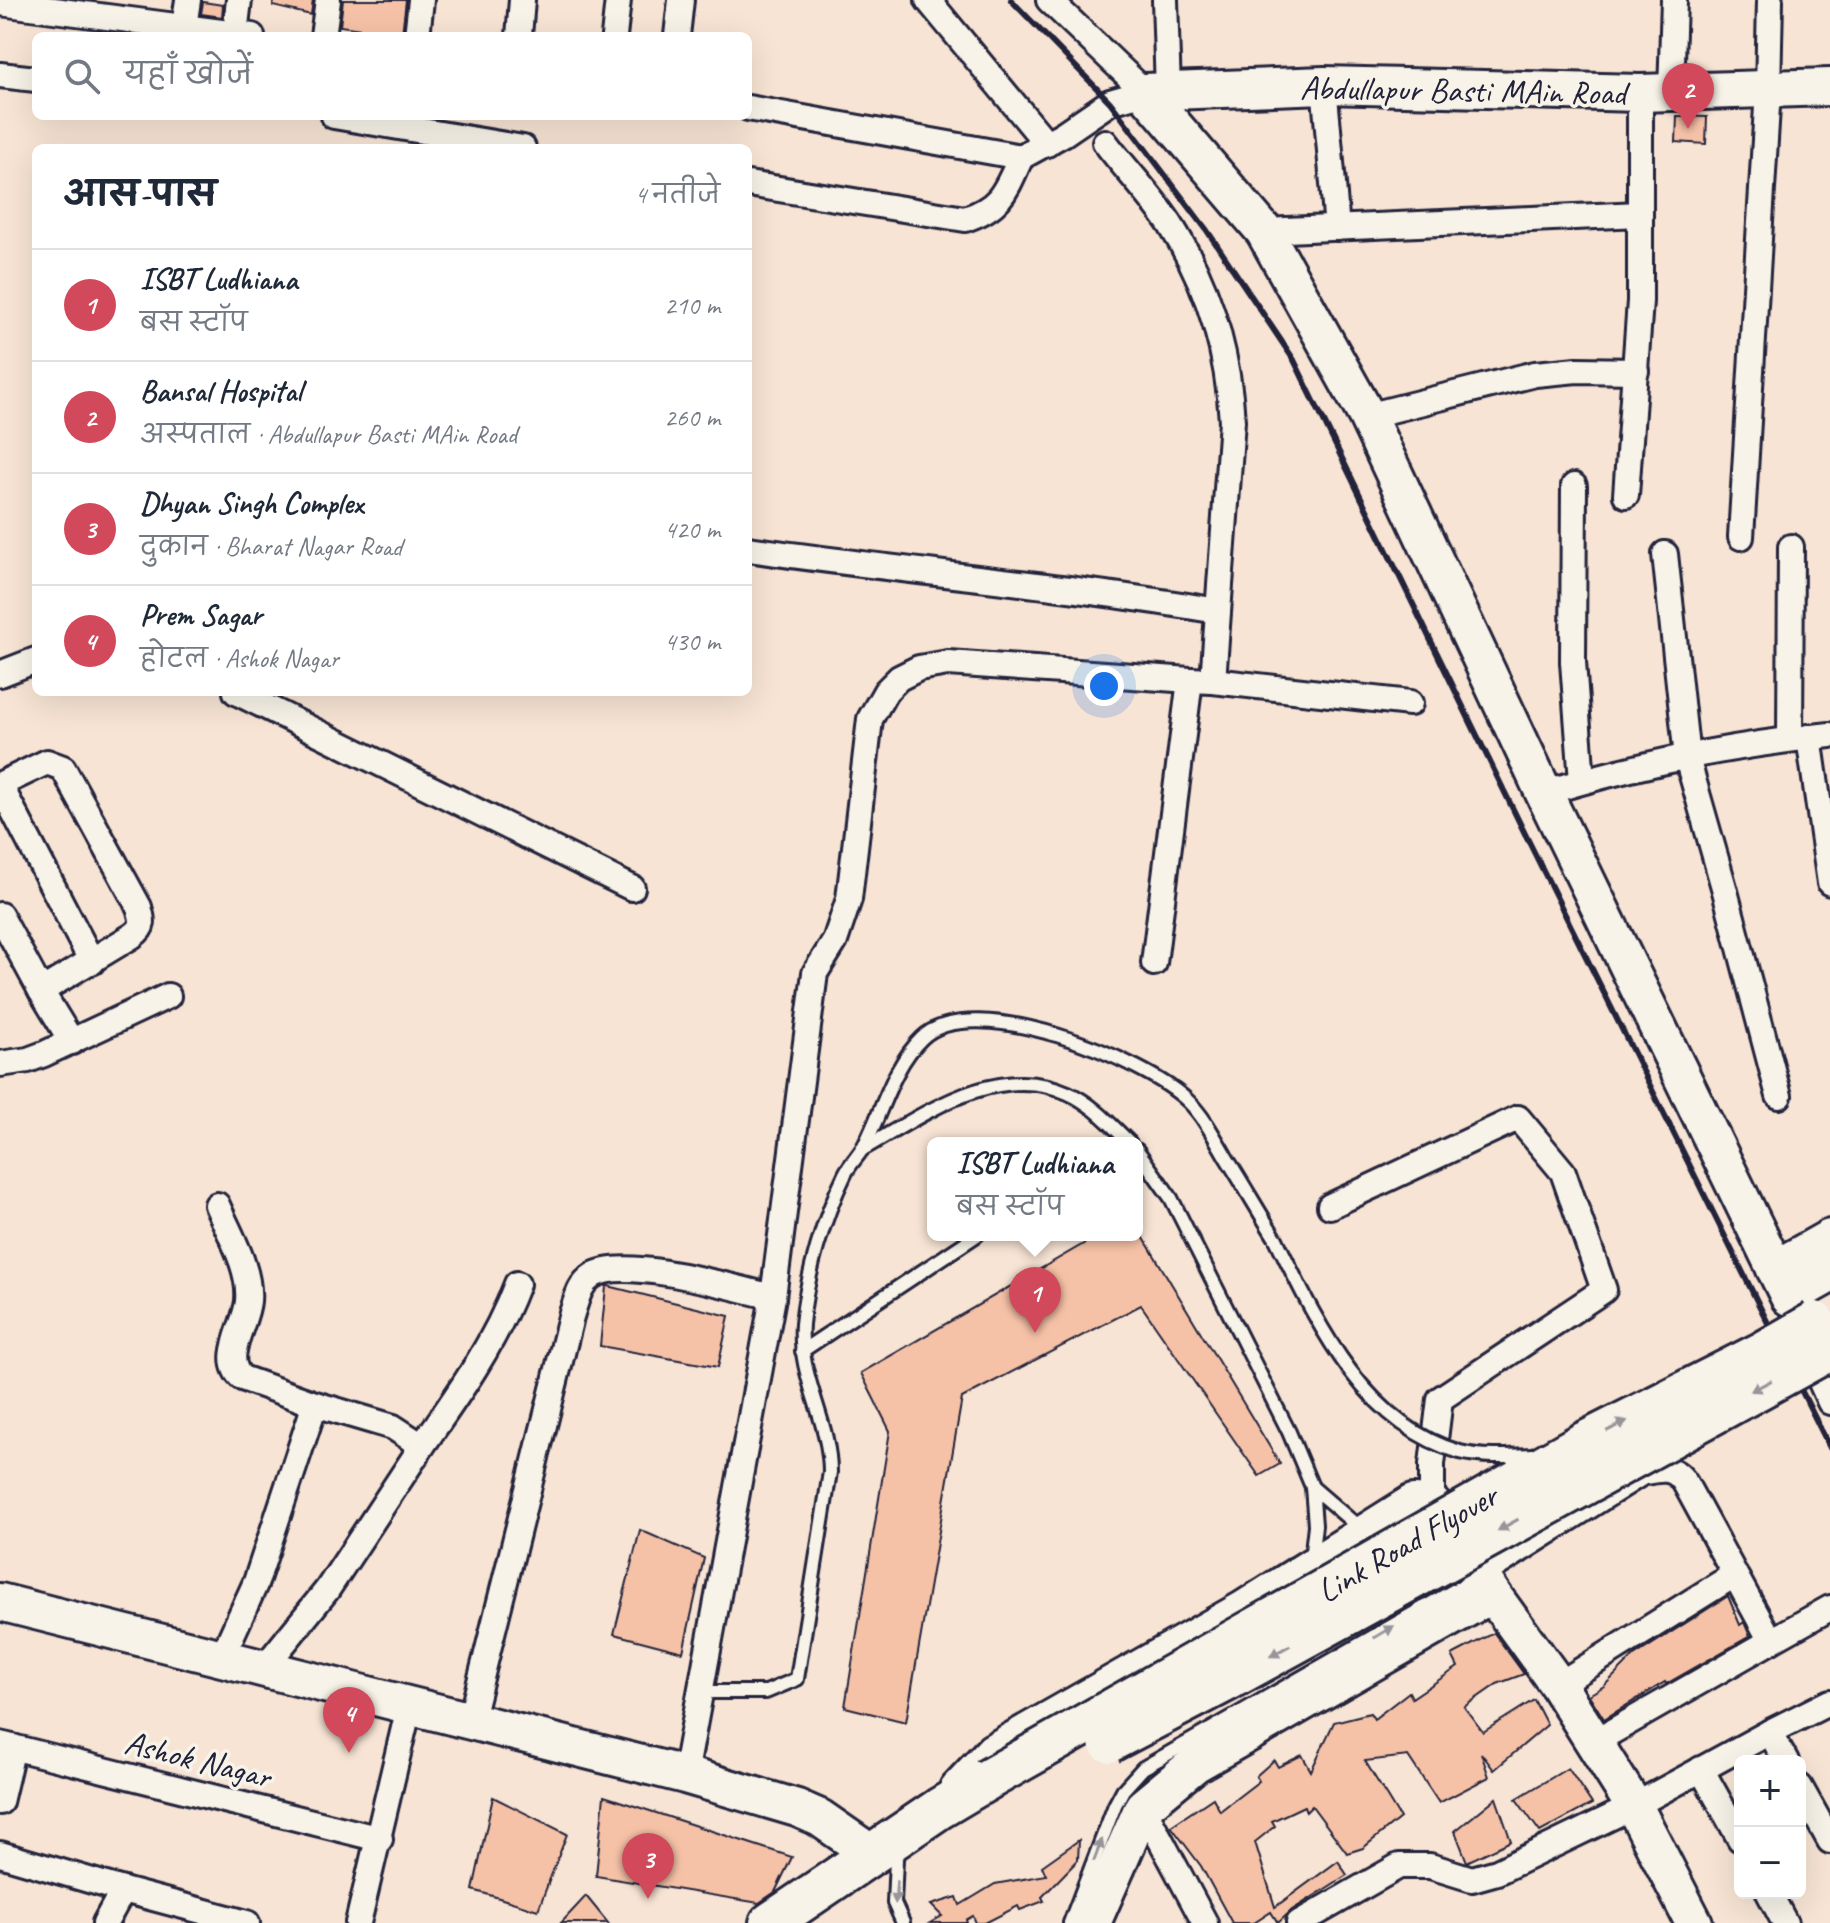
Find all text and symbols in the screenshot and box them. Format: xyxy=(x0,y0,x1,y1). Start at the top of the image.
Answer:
search box xyxy=(32,32,752,120)
icon: search xyxy=(60,54,104,98)
text: यहाँ खोजें xyxy=(124,55,253,93)
pin: 2 xyxy=(1662,63,1714,129)
street label: Abdullapur Basti MAin Road xyxy=(1300,66,1631,114)
text: आस-पास xyxy=(64,172,217,215)
text: 4 नतीजे xyxy=(635,178,720,211)
text: ISBT Ludhiana xyxy=(140,260,297,298)
text: 1 xyxy=(84,289,96,322)
text: 210 m xyxy=(664,289,720,322)
text: बस स्टॉप xyxy=(140,306,248,339)
text: Bansal Hospital xyxy=(140,372,302,410)
text: 2 xyxy=(84,401,96,434)
text: 260 m xyxy=(664,401,720,434)
text: अस्पताल · Abdullapur Basti MAin Road xyxy=(140,418,517,451)
text: Dhyan Singh Complex xyxy=(140,484,363,522)
text: 3 xyxy=(84,513,96,546)
text: 420 m xyxy=(664,513,720,546)
text: दुकान · Bharat Nagar Road xyxy=(140,530,402,563)
text: Prem Sagar xyxy=(140,596,262,634)
text: 4 xyxy=(84,625,96,658)
text: 430 m xyxy=(664,625,720,658)
text: होटल · Ashok Nagar xyxy=(140,642,339,675)
your location xyxy=(1084,666,1124,706)
popup xyxy=(927,1137,1143,1241)
text: ISBT Ludhiana xyxy=(956,1144,1114,1182)
text: बस स्टॉप xyxy=(956,1190,1064,1223)
pin: 1 xyxy=(1009,1267,1061,1333)
one-way arrow xyxy=(1750,1380,1773,1393)
one-way arrow xyxy=(1605,1420,1628,1433)
street label: Link Road Flyover xyxy=(1309,1472,1508,1612)
one-way arrow xyxy=(1497,1517,1519,1531)
one-way arrow xyxy=(1373,1625,1395,1639)
one-way arrow xyxy=(1269,1644,1292,1657)
pin: 4 xyxy=(323,1687,375,1753)
street label: Ashok Nagar xyxy=(121,1720,278,1799)
map controls xyxy=(1734,1755,1806,1899)
button: + xyxy=(1734,1755,1806,1827)
button: − xyxy=(1734,1827,1806,1899)
pin: 3 xyxy=(622,1833,674,1899)
one-way arrow xyxy=(1092,1838,1105,1862)
one-way arrow xyxy=(889,1880,902,1905)

